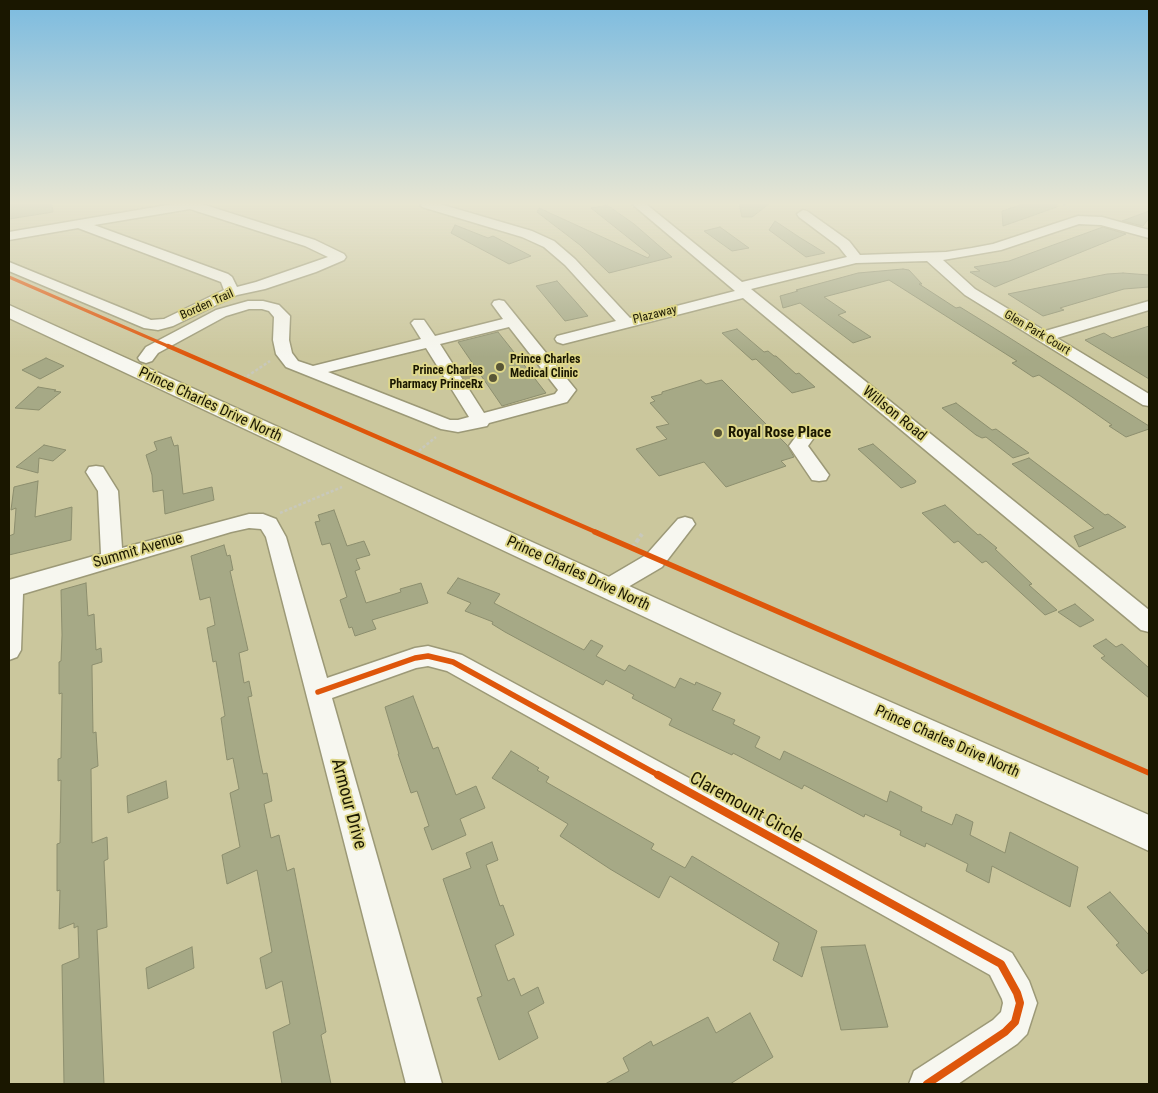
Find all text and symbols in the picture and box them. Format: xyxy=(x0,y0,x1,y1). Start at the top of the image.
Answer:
street label: Borden Trail xyxy=(178,287,236,323)
street label: Plazaway xyxy=(632,303,678,327)
street label: Glen Park Court xyxy=(1001,308,1073,358)
place label: Prince Charles Medical Clinic xyxy=(510,353,580,381)
marker: Prince Charles Medical Clinic xyxy=(494,361,506,373)
street label: Prince Charles Drive North xyxy=(135,364,285,446)
place label: Prince Charles Pharmacy PrinceRx xyxy=(389,364,483,392)
marker: Prince Charles Pharmacy PrinceRx xyxy=(487,372,499,384)
street label: Willson Road xyxy=(858,383,930,445)
place label: Royal Rose Place xyxy=(728,424,831,442)
marker: Royal Rose Place xyxy=(712,427,724,439)
street label: Summit Avenue xyxy=(91,530,185,572)
street label: Prince Charles Drive North xyxy=(503,533,653,615)
street label: Prince Charles Drive North xyxy=(872,702,1022,782)
street label: Armour Drive xyxy=(326,756,370,852)
street label: Claremount Circle xyxy=(685,768,807,848)

